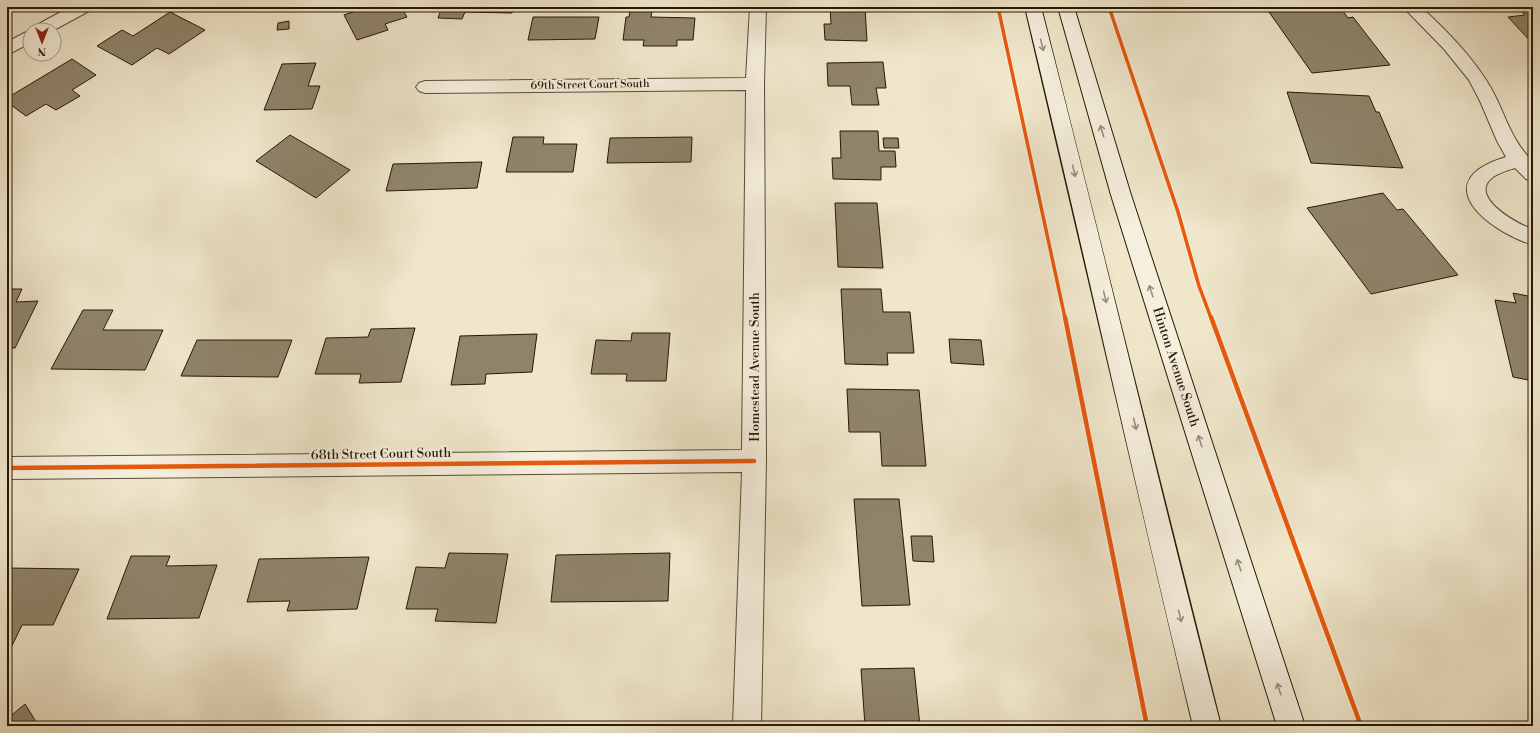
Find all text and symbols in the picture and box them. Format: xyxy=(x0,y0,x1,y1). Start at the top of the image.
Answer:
north arrow xyxy=(22,22,62,62)
one-way arrow xyxy=(1039,38,1047,51)
text: N xyxy=(37,44,46,58)
street label: 69th Street Court South xyxy=(530,77,650,93)
one-way arrow xyxy=(1098,125,1105,138)
one-way arrow xyxy=(1071,164,1078,177)
one-way arrow xyxy=(1147,285,1155,297)
one-way arrow xyxy=(1101,290,1109,303)
street label: Homestead Avenue South xyxy=(747,292,763,442)
street label: Hinton Avenue South xyxy=(1149,305,1203,429)
one-way arrow xyxy=(1131,417,1139,430)
one-way arrow xyxy=(1196,435,1203,448)
street label: 68th Street Court South xyxy=(311,445,452,463)
one-way arrow xyxy=(1235,559,1243,571)
one-way arrow xyxy=(1176,609,1184,622)
one-way arrow xyxy=(1275,683,1282,696)

